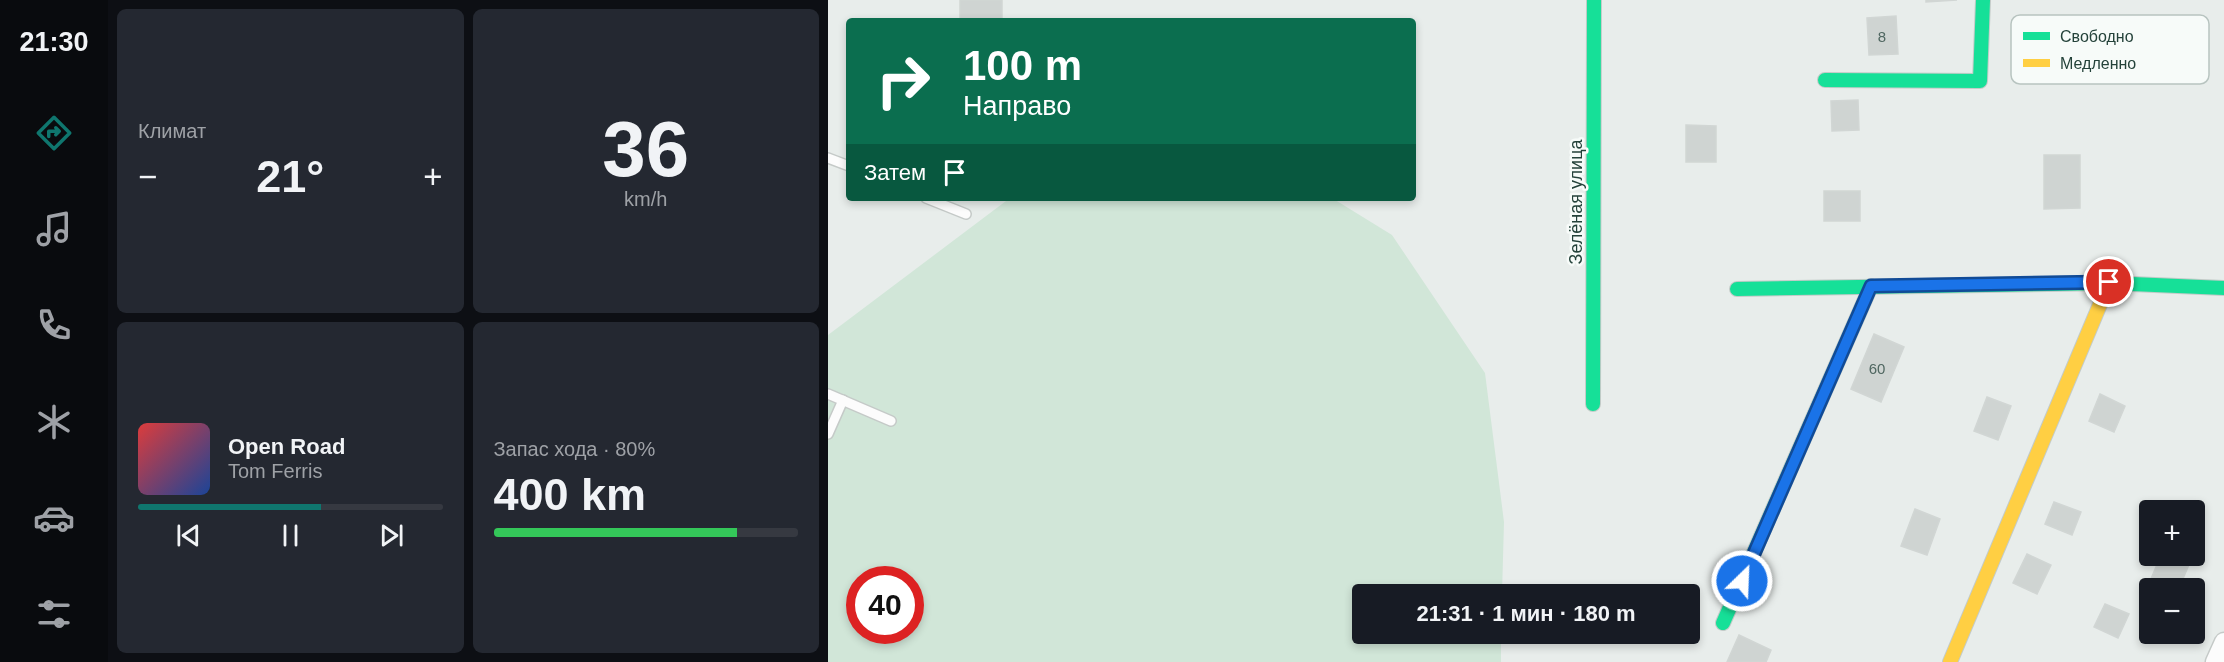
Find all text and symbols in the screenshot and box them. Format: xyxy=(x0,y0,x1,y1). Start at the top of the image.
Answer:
legend xyxy=(2011,15,2209,84)
text: 21:30 xyxy=(19,27,89,57)
house number: 8 xyxy=(1878,28,1886,45)
text: Свободно xyxy=(2060,28,2134,45)
icon: right xyxy=(864,42,942,120)
text: 100 m xyxy=(963,42,1082,89)
text: Медленно xyxy=(2060,55,2136,72)
text: Направо xyxy=(963,91,1071,121)
text: 36 xyxy=(602,105,689,193)
icon: directions xyxy=(33,112,75,154)
text: Климат xyxy=(138,120,206,142)
street label: Зелёная улица xyxy=(1566,139,1586,264)
text: 21° xyxy=(256,151,324,202)
icon: arrive xyxy=(938,156,971,189)
text: − xyxy=(138,158,157,195)
text: + xyxy=(423,158,443,195)
text: Затем xyxy=(864,160,926,185)
text: km/h xyxy=(624,188,667,210)
icon: music xyxy=(33,208,75,250)
pin xyxy=(2083,256,2134,307)
icon: arrive xyxy=(2092,265,2125,298)
icon: phone xyxy=(33,304,75,346)
house number: 60 xyxy=(1869,360,1885,377)
icon: climate xyxy=(33,401,75,443)
text: Open Road xyxy=(228,434,345,459)
text: Запас хода · 80% xyxy=(494,438,655,460)
text: Tom Ferris xyxy=(228,460,322,482)
text: 400 km xyxy=(494,469,646,520)
icon: car xyxy=(33,497,75,539)
map controls xyxy=(2139,500,2205,644)
button: + xyxy=(2139,500,2205,566)
icon: previous xyxy=(172,519,205,552)
icon: pause xyxy=(274,519,307,552)
icon: next xyxy=(375,519,408,552)
position arrow xyxy=(1710,549,1774,613)
speed limit sign: 40 xyxy=(846,566,924,644)
button: − xyxy=(2139,578,2205,644)
icon: filters xyxy=(33,593,75,635)
text: 21:31 · 1 мин · 180 m xyxy=(1416,601,1636,626)

